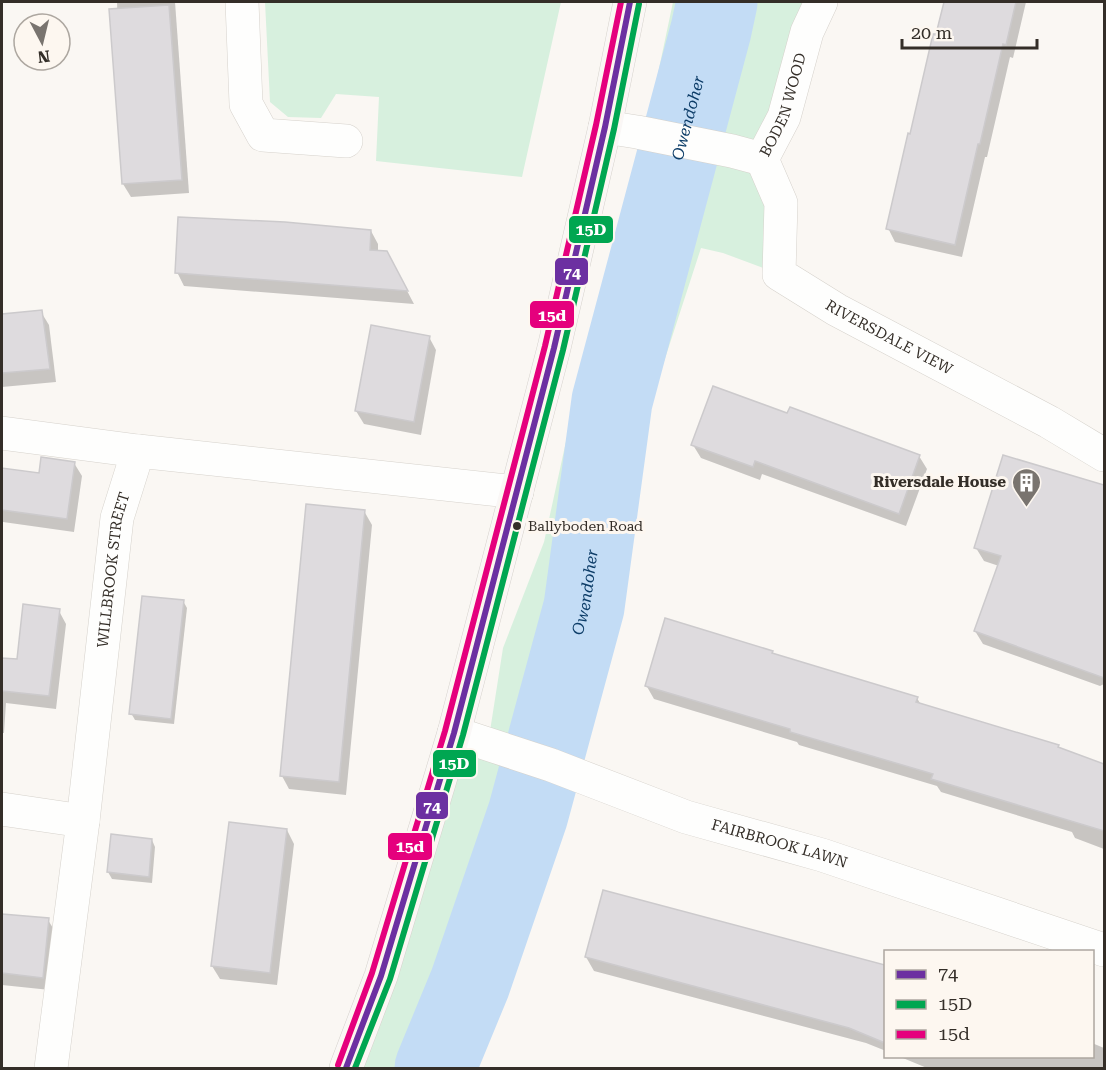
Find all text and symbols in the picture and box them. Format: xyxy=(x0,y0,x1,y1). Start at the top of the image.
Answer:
north arrow xyxy=(12,12,72,72)
scale bar xyxy=(902,12,1037,50)
text: 20 m xyxy=(911,22,952,43)
text: N xyxy=(36,46,51,67)
street label: BODEN WOOD xyxy=(756,51,810,160)
water label: Owendoher xyxy=(668,73,708,162)
line badge: 15D xyxy=(568,215,614,244)
text: 15D xyxy=(576,220,607,239)
line badge: 74 xyxy=(554,257,589,286)
text: 74 xyxy=(563,263,581,282)
street label: RIVERSDALE VIEW xyxy=(822,296,956,379)
line badge: 15d xyxy=(529,300,575,329)
text: 15d xyxy=(538,306,567,325)
building icon: Riversdale House xyxy=(1011,466,1043,508)
place label: Riversdale House xyxy=(873,473,1006,491)
street label: WILLBROOK STREET xyxy=(93,490,134,649)
place label: Ballyboden Road xyxy=(528,518,643,534)
marker: Ballyboden Road xyxy=(511,520,523,532)
water label: Owendoher xyxy=(568,548,602,637)
line badge: 15D xyxy=(432,749,477,778)
text: 15D xyxy=(439,754,470,773)
line badge: 74 xyxy=(415,791,449,820)
text: 74 xyxy=(423,797,441,816)
street label: FAIRBROOK LAWN xyxy=(709,816,850,872)
line badge: 15d xyxy=(387,832,433,861)
text: 15d xyxy=(396,837,425,856)
legend xyxy=(884,950,1094,1058)
text: 74 xyxy=(938,963,958,984)
text: 15D xyxy=(938,993,972,1014)
text: 15d xyxy=(938,1023,970,1044)

